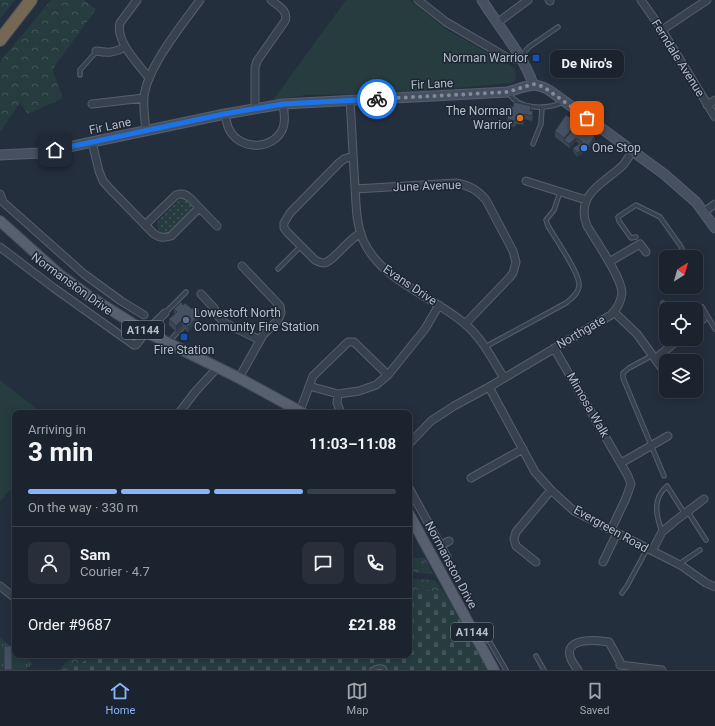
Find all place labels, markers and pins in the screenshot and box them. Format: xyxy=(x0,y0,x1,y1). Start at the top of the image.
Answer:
callout: De Niro's xyxy=(550,50,624,78)
place label: Norman Warrior xyxy=(443,51,528,65)
marker: Norman Warrior xyxy=(531,53,541,63)
pin xyxy=(570,101,604,135)
place label: The Norman Warrior xyxy=(446,104,512,132)
marker: The Norman Warrior xyxy=(515,113,525,123)
pin xyxy=(38,133,72,167)
place label: One Stop xyxy=(592,141,641,155)
marker: One Stop xyxy=(579,143,589,153)
place label: Lowestoft North Community Fire Station xyxy=(194,306,319,334)
marker: Lowestoft North Community Fire Station xyxy=(181,315,191,325)
marker: Fire Station xyxy=(179,332,189,342)
place label: Fire Station xyxy=(154,343,214,357)

